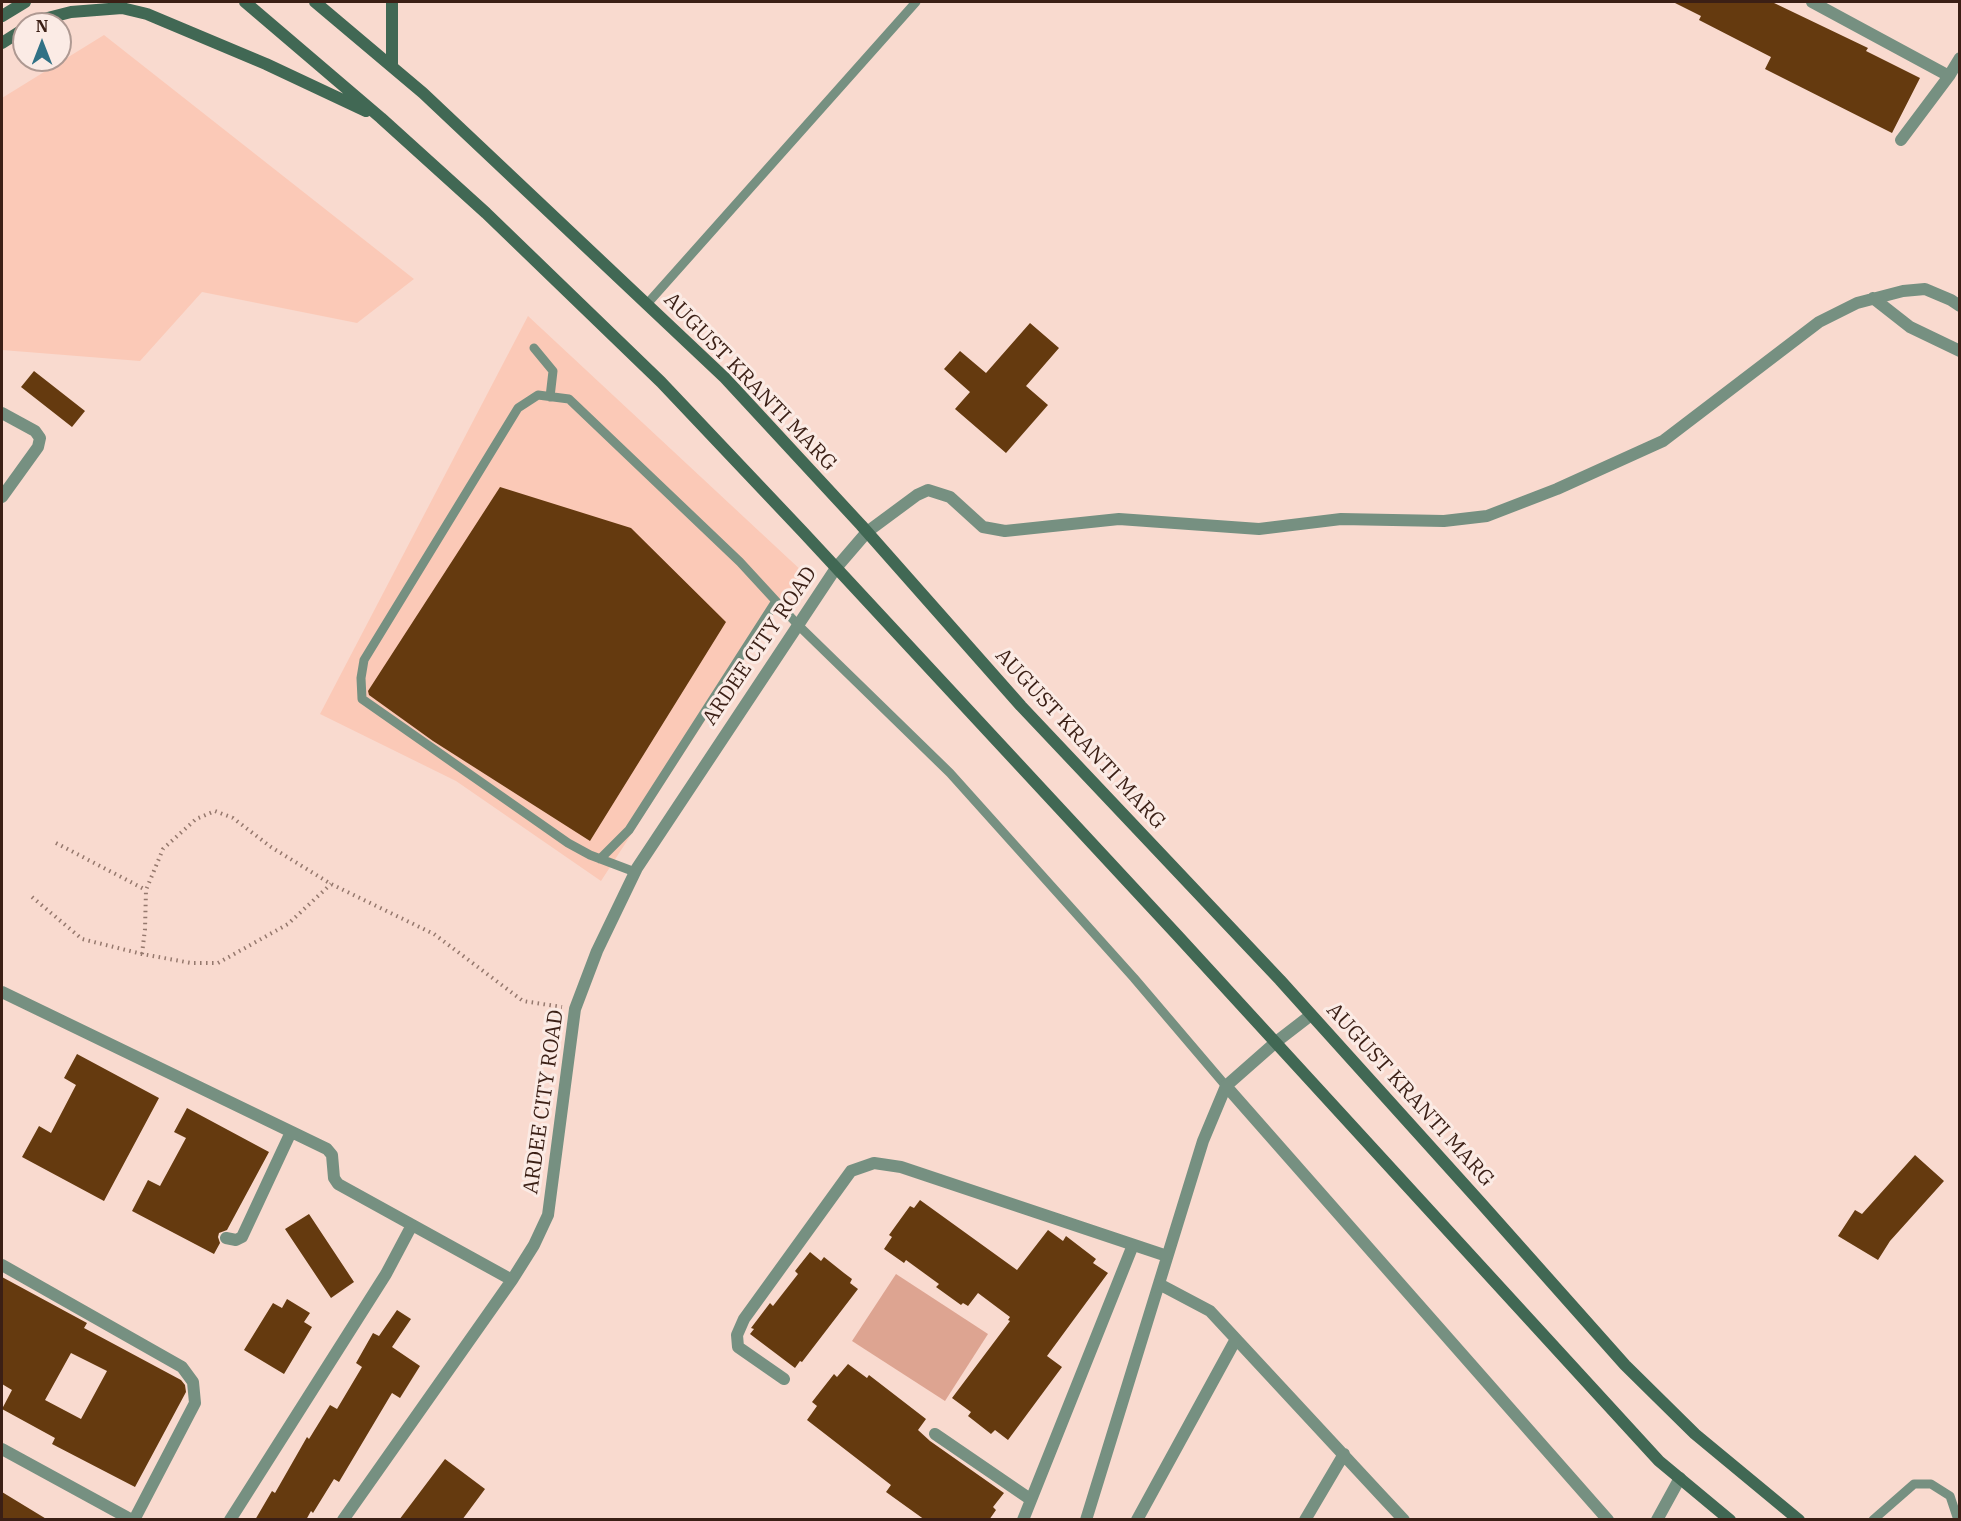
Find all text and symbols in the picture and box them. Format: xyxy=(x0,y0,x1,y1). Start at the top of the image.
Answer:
north arrow xyxy=(12,12,72,72)
text: N xyxy=(36,16,48,36)
street label: AUGUST KRANTI MARG xyxy=(658,288,842,476)
street label: ARDEE CITY ROAD xyxy=(698,562,822,730)
street label: AUGUST KRANTI MARG xyxy=(990,643,1170,835)
street label: AUGUST KRANTI MARG xyxy=(1321,998,1499,1192)
street label: ARDEE CITY ROAD xyxy=(519,1008,569,1196)

